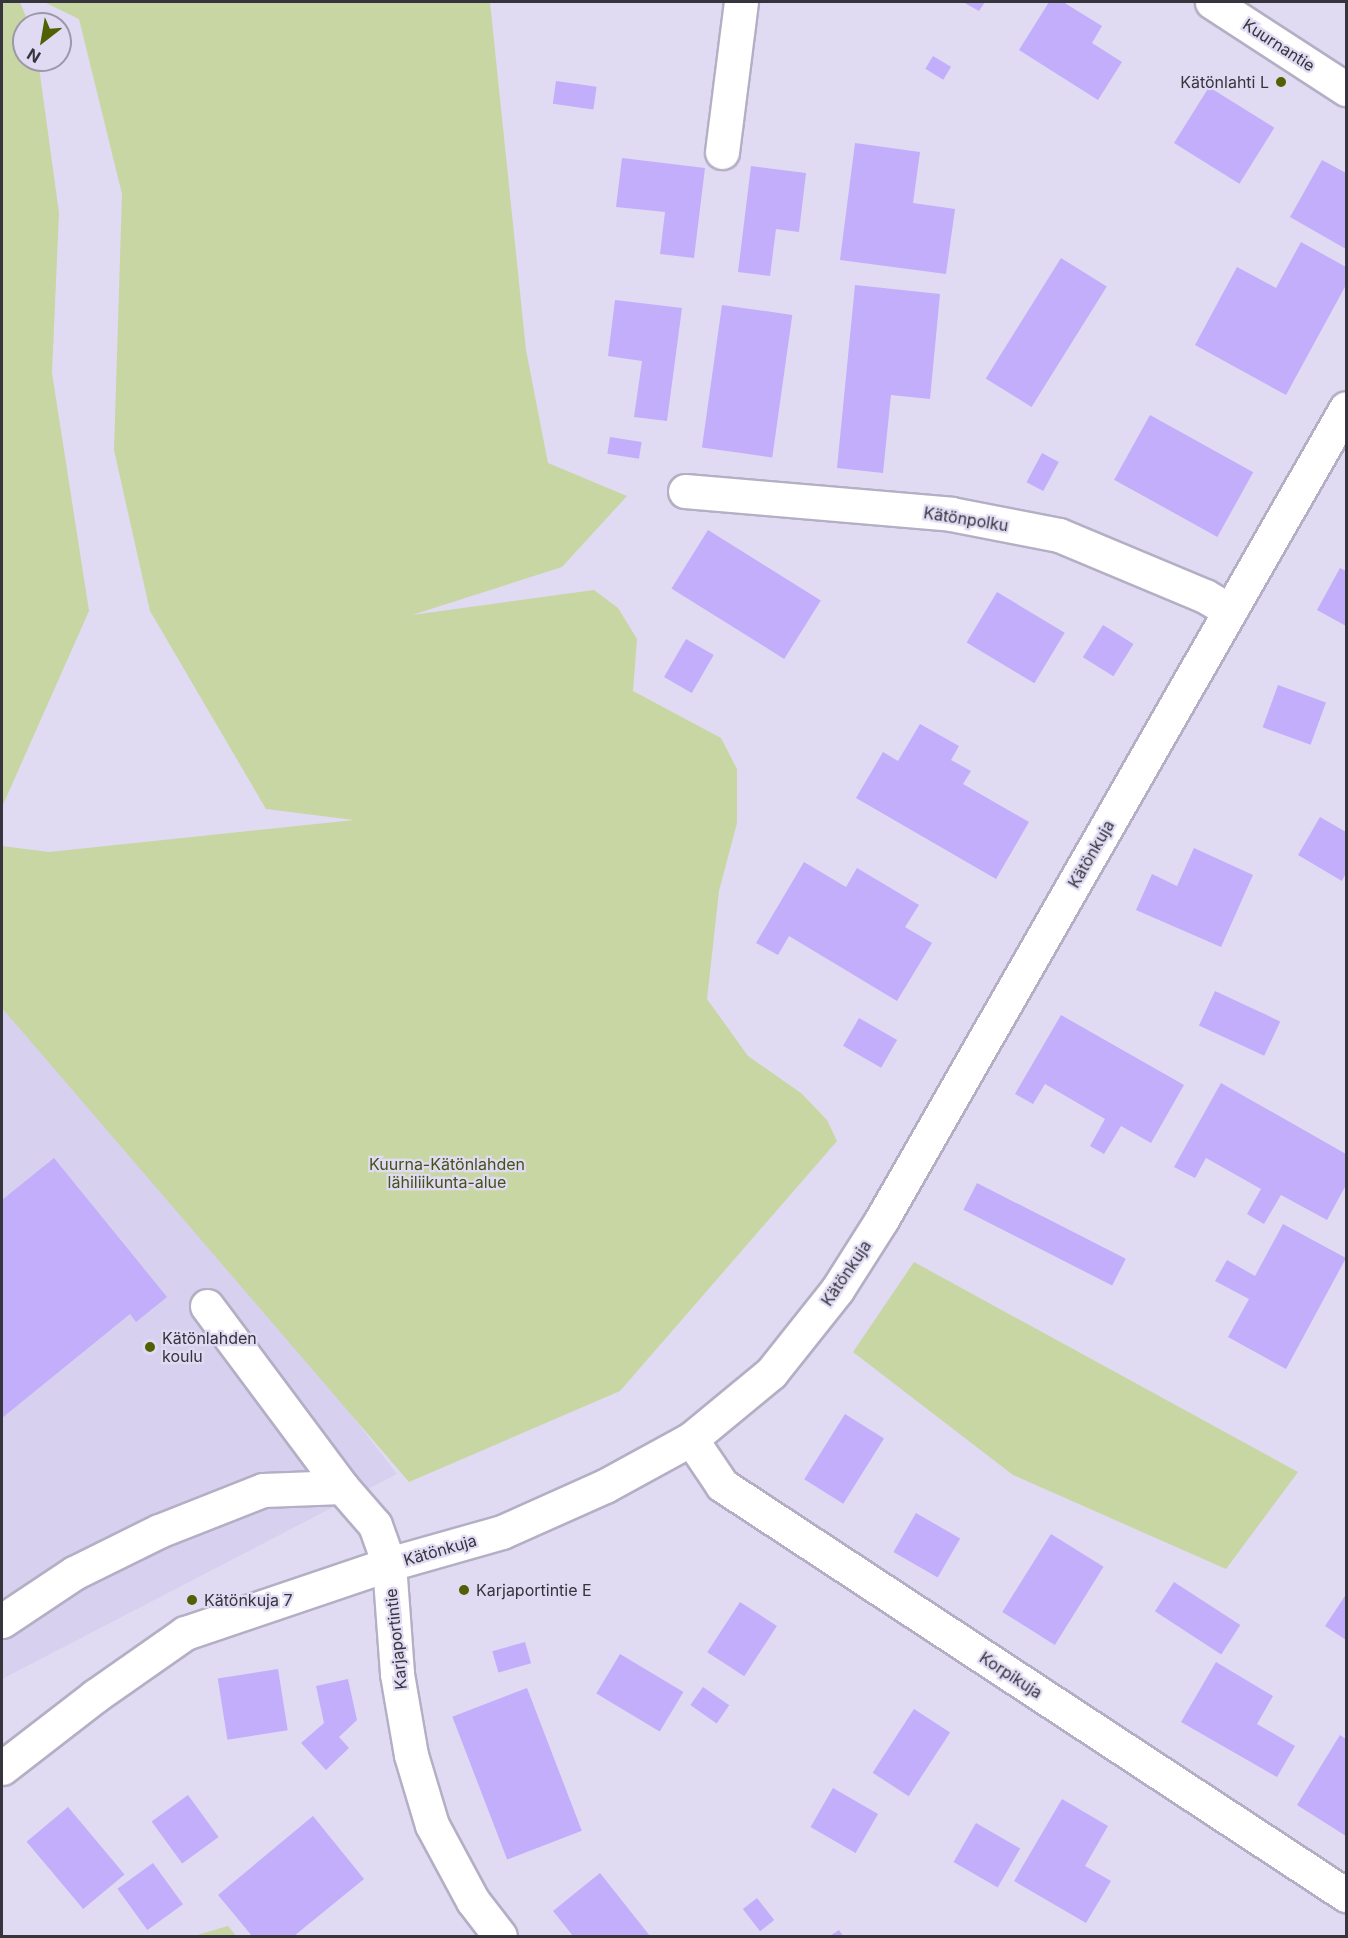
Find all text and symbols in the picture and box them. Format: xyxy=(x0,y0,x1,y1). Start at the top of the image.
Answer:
north arrow xyxy=(12,12,72,72)
street label: Kuurnantie xyxy=(1239,15,1319,75)
text: N xyxy=(23,44,44,67)
place label: Kätönlahti L xyxy=(1180,72,1269,92)
marker: Kätönlahti L xyxy=(1274,75,1288,89)
street label: Kätönpolku xyxy=(922,503,1010,535)
street label: Kätönkuja xyxy=(1064,817,1118,891)
park label: Kuurna-Kätönlahden lähiliikunta-alue xyxy=(369,1154,525,1192)
street label: Kätönkuja xyxy=(817,1237,875,1309)
place label: Kätönlahden koulu xyxy=(162,1328,257,1366)
marker: Kätönlahden koulu xyxy=(143,1340,157,1354)
street label: Kätönkuja xyxy=(401,1530,479,1570)
place label: Karjaportintie E xyxy=(476,1580,592,1600)
marker: Karjaportintie E xyxy=(457,1583,471,1597)
street label: Karjaportintie xyxy=(381,1588,411,1690)
place label: Kätönkuja 7 xyxy=(204,1590,293,1610)
marker: Kätönkuja 7 xyxy=(185,1593,199,1607)
street label: Korpikuja xyxy=(976,1648,1046,1702)

